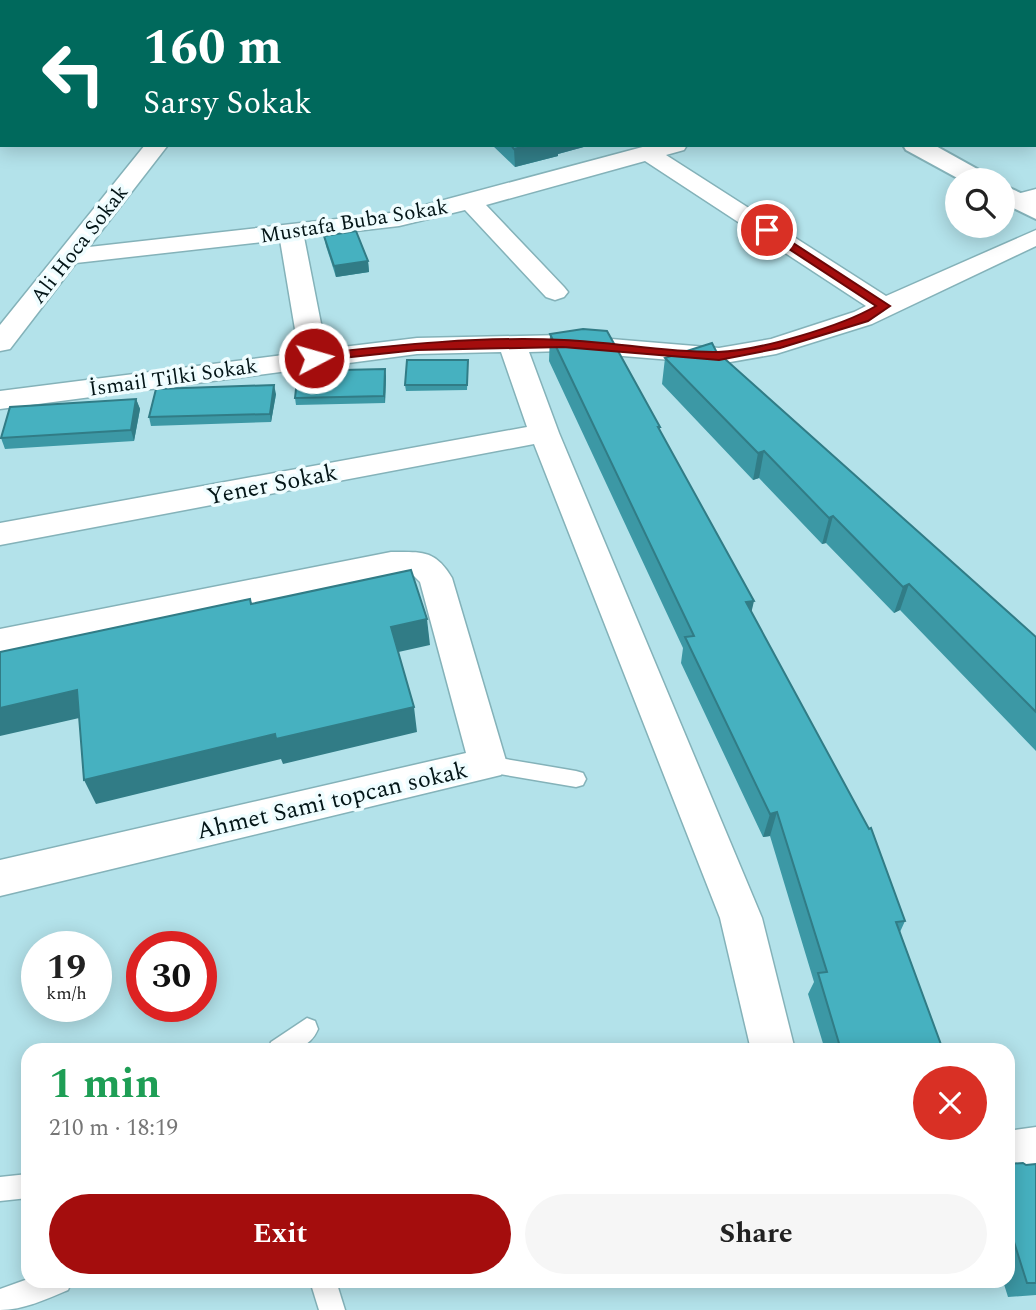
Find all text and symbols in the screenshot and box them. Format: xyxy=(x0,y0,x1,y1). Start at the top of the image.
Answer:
text: 160 m xyxy=(143,11,282,86)
icon: left xyxy=(28,28,119,119)
text: Sarsy Sokak xyxy=(143,79,312,128)
map controls xyxy=(945,168,1015,238)
button: search xyxy=(945,168,1015,238)
street label: Ali Hoca Sokak xyxy=(23,178,137,311)
street label: Mustafa Buba Sokak xyxy=(258,191,451,253)
pin xyxy=(737,200,797,260)
icon: arrive xyxy=(748,211,786,249)
position arrow xyxy=(277,321,351,395)
street label: İsmail Tilki Sokak xyxy=(87,350,260,406)
street label: Yener Sokak xyxy=(204,455,341,515)
street label: Ahmet Sami topcan sokak xyxy=(193,752,471,850)
speed limit sign: 30 xyxy=(126,931,217,1022)
text: 19 xyxy=(47,941,86,994)
text: km/h xyxy=(46,980,87,1007)
text: 1 min xyxy=(49,1053,161,1116)
button: close xyxy=(913,1066,987,1140)
text: 210 m · 18:19 xyxy=(49,1111,178,1146)
button: Exit xyxy=(49,1194,511,1274)
button: Share xyxy=(525,1194,987,1274)

